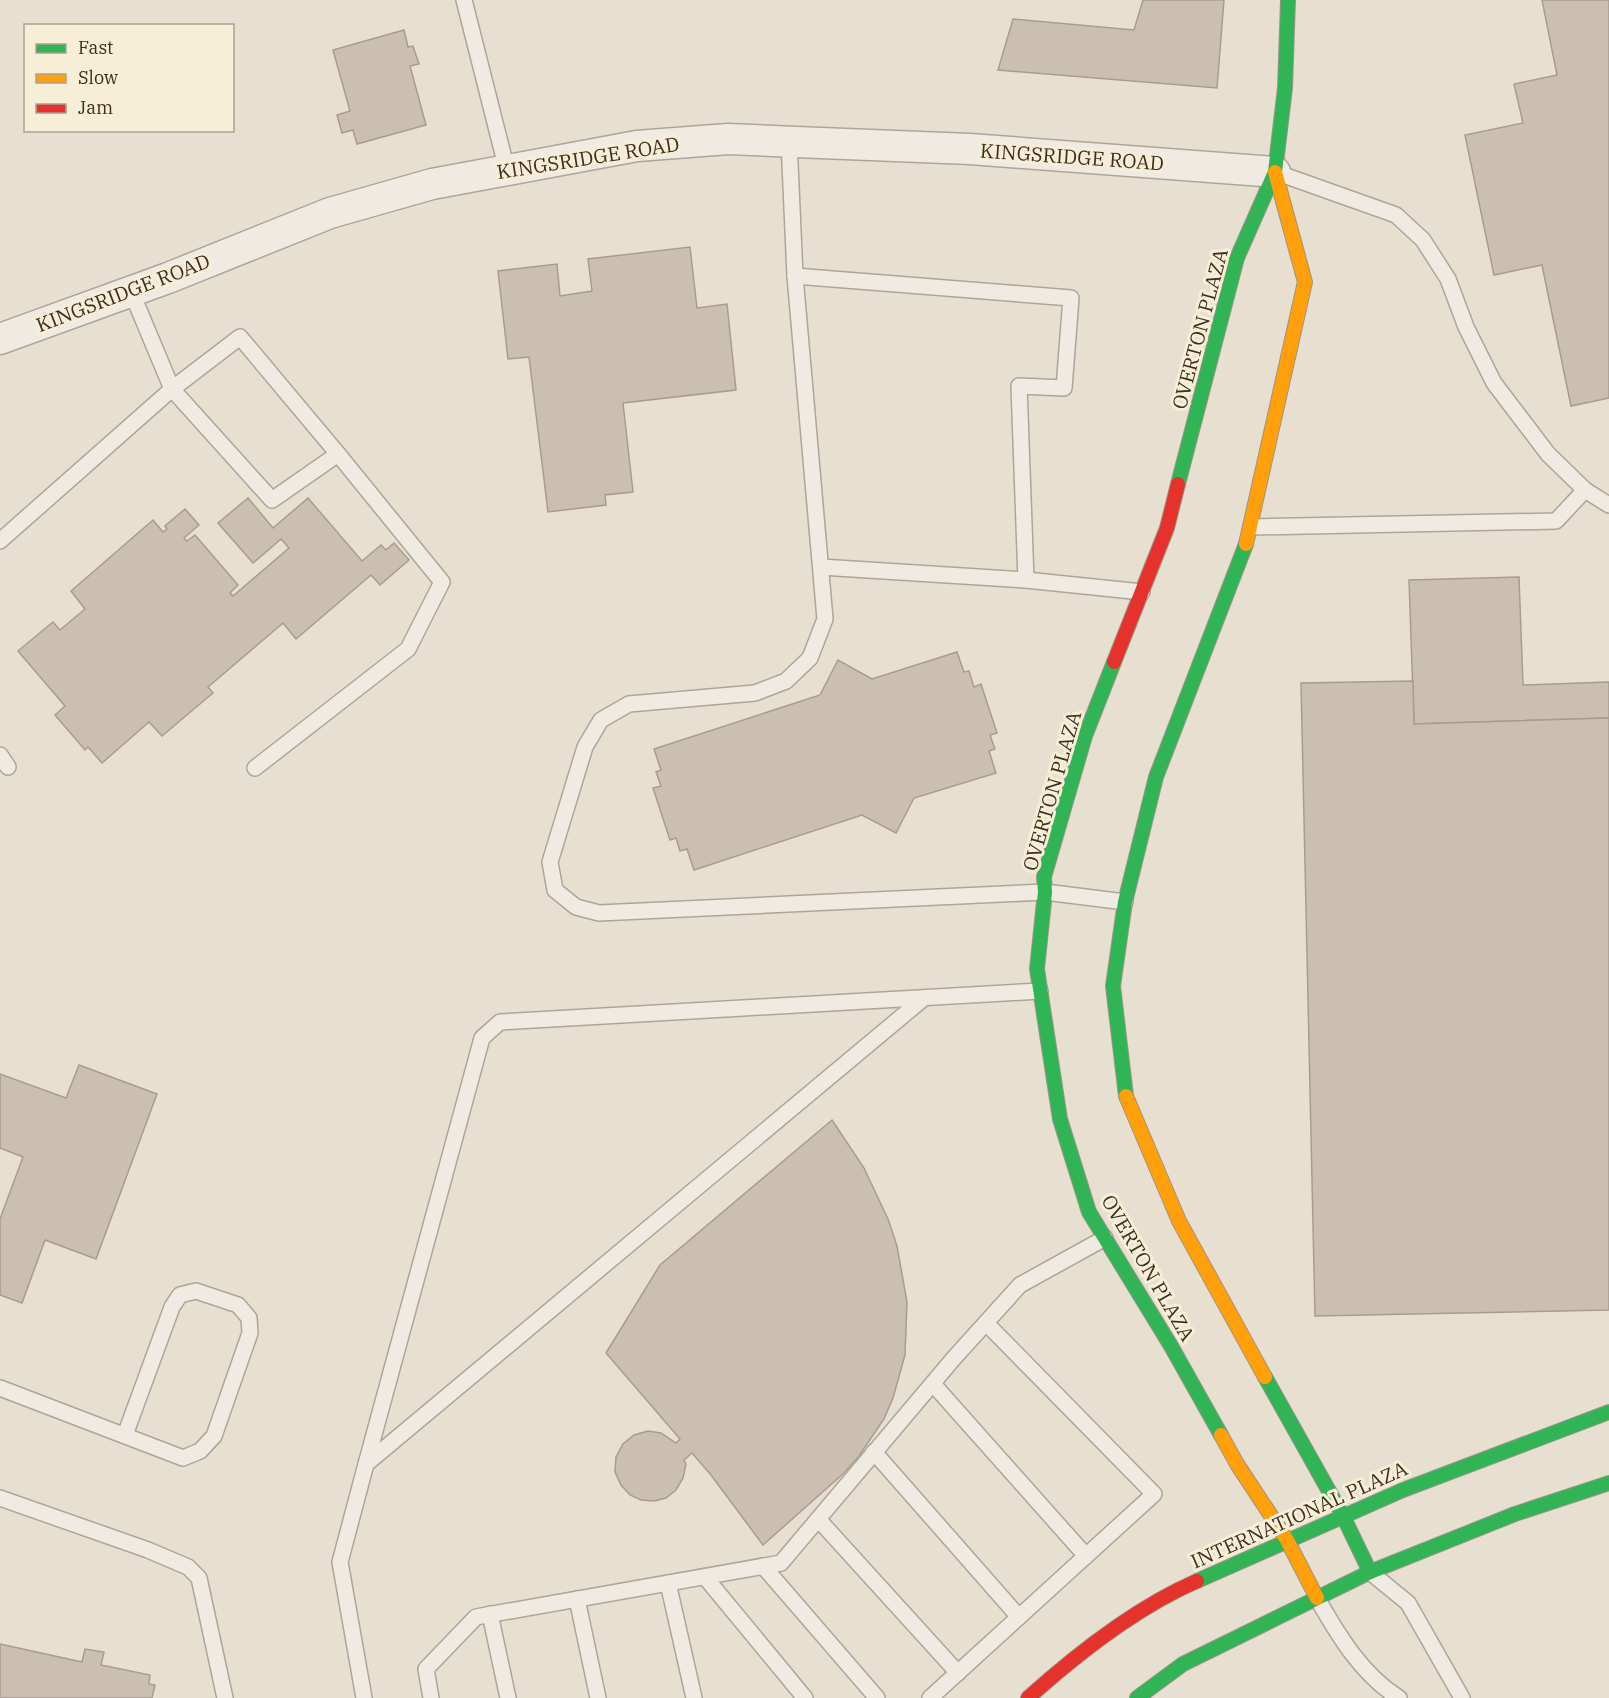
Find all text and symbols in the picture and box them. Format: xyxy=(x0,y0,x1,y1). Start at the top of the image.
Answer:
legend xyxy=(24,24,234,132)
text: Fast xyxy=(78,36,113,59)
text: Slow xyxy=(78,66,118,89)
text: Jam xyxy=(78,96,113,119)
street label: KINGSRIDGE ROAD xyxy=(495,130,681,185)
street label: KINGSRIDGE ROAD xyxy=(979,137,1165,176)
street label: OVERTON PLAZA xyxy=(1165,245,1234,412)
street label: KINGSRIDGE ROAD xyxy=(32,247,214,338)
street label: OVERTON PLAZA xyxy=(1016,708,1087,874)
street label: OVERTON PLAZA xyxy=(1095,1190,1202,1346)
street label: INTERNATIONAL PLAZA xyxy=(1186,1454,1412,1575)

